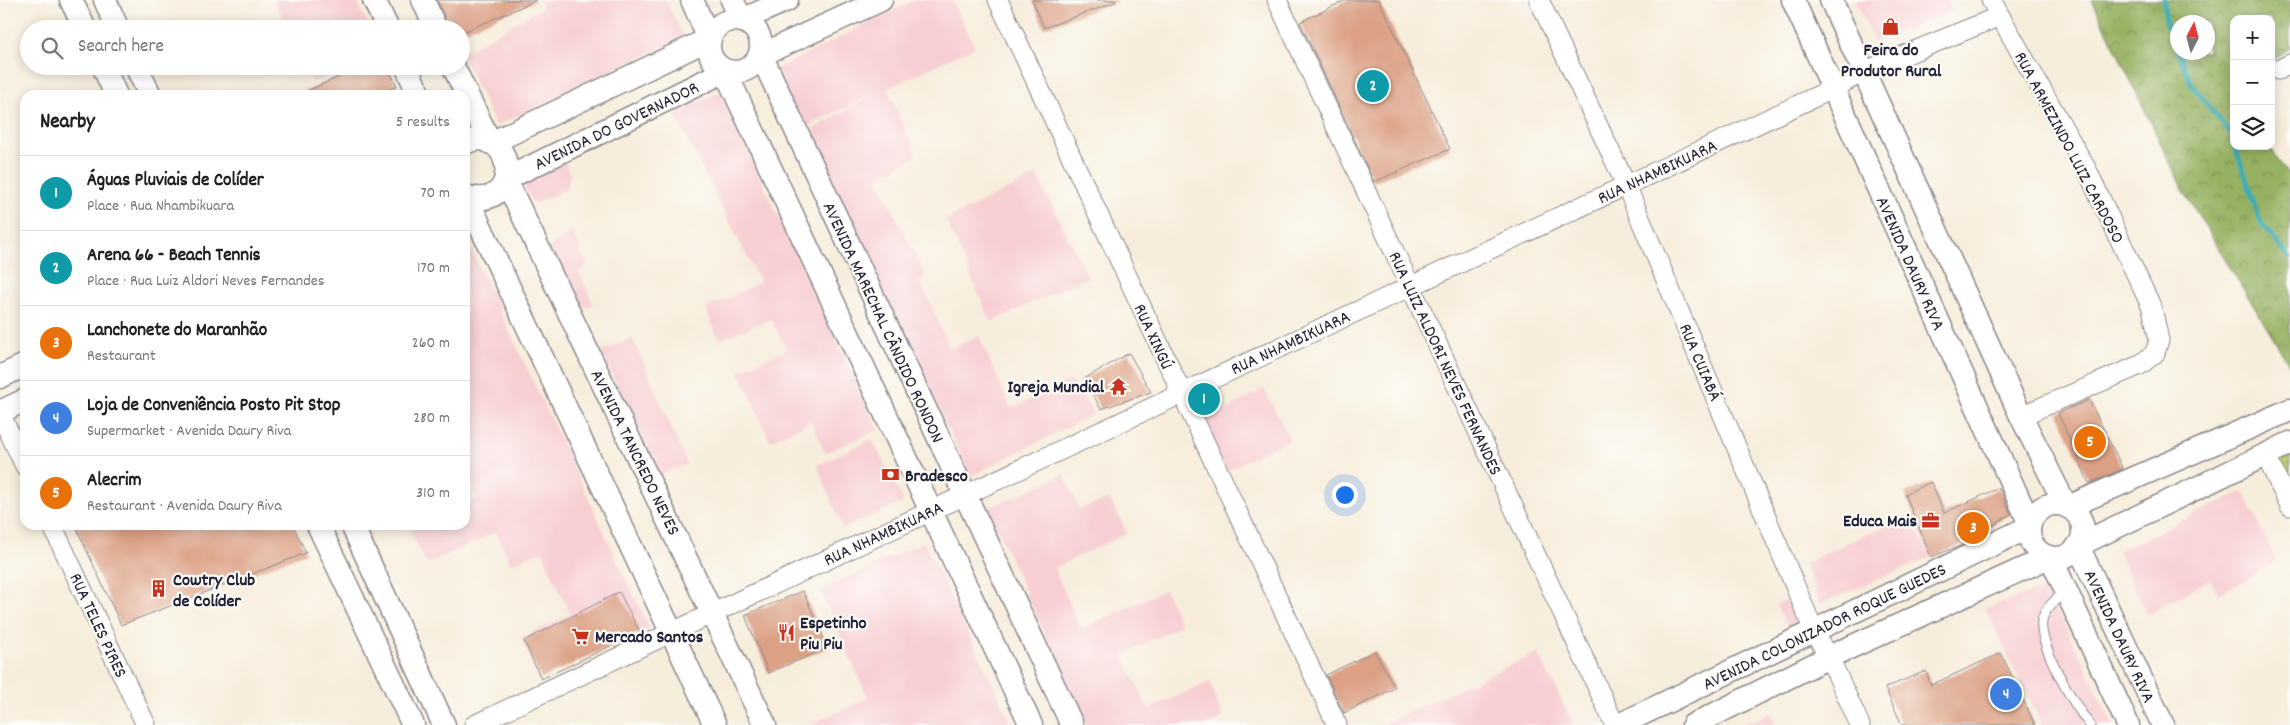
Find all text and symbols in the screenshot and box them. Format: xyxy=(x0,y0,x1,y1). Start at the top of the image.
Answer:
north arrow xyxy=(2170,15,2215,60)
map controls xyxy=(2230,15,2275,150)
button: + xyxy=(2230,15,2275,60)
shop icon: Feira do Produtor Rural xyxy=(1881,16,1901,36)
search box xyxy=(20,20,470,75)
icon: search xyxy=(38,34,66,62)
text: Search here xyxy=(78,34,164,61)
place label: Feira do Produtor Rural xyxy=(1841,39,1942,85)
street label: RUA ARMEZINDO LUIZ CARDOSO xyxy=(2007,48,2129,248)
button: − xyxy=(2230,60,2275,105)
pin: 2 xyxy=(1357,67,1389,105)
street label: AVENIDA DO GOVERNADOR xyxy=(531,77,704,178)
button: layers xyxy=(2230,105,2275,150)
text: Nearby xyxy=(40,108,95,138)
text: 5 results xyxy=(396,111,450,134)
street label: RUA NHAMBIKUARA xyxy=(1594,135,1722,212)
text: Águas Pluviais de Colíder xyxy=(87,168,264,195)
text: 1 xyxy=(54,182,58,205)
text: 70 m xyxy=(420,182,450,205)
street label: AVENIDA DAURY RIVA xyxy=(1868,193,1950,335)
text: Place · Rua Nhambikuara xyxy=(87,195,234,218)
street label: AVENIDA MARECHAL CÂNDIDO RONDON xyxy=(815,198,949,448)
text: Arena 66 - Beach Tennis xyxy=(87,243,261,270)
street label: RUA LUIZ ALDORI NEVES FERNANDES xyxy=(1381,248,1507,480)
text: 2 xyxy=(53,257,60,280)
text: 170 m xyxy=(417,257,450,280)
text: Place · Rua Luiz Aldori Neves Fernandes xyxy=(87,270,324,293)
street label: RUA XINGÚ xyxy=(1126,300,1178,374)
street label: RUA NHAMBIKUARA xyxy=(1227,306,1355,383)
text: Lanchonete do Maranhão xyxy=(87,318,267,345)
street label: RUA CUIABÁ xyxy=(1671,320,1726,406)
text: 3 xyxy=(52,332,60,355)
text: 260 m xyxy=(412,332,450,355)
text: Restaurant xyxy=(87,345,156,368)
street label: AVENIDA TANCREDO NEVES xyxy=(583,366,685,540)
place label: Igreja Mundial xyxy=(1008,376,1105,401)
temple icon: Igreja Mundial xyxy=(1108,376,1128,396)
pin: 1 xyxy=(1188,380,1220,418)
text: Loja de Conveniência Posto Pit Stop xyxy=(87,393,341,420)
text: 4 xyxy=(53,407,59,430)
text: 280 m xyxy=(413,407,450,430)
text: Supermarket · Avenida Daury Riva xyxy=(87,420,291,443)
pin: 5 xyxy=(2074,423,2106,461)
bank icon: Bradesco xyxy=(881,465,901,485)
place label: Bradesco xyxy=(905,465,968,490)
text: Alecrim xyxy=(87,468,141,495)
text: 5 xyxy=(52,482,60,505)
text: 310 m xyxy=(416,482,450,505)
your location xyxy=(1332,482,1358,508)
text: Restaurant · Avenida Daury Riva xyxy=(87,495,282,518)
street label: RUA NHAMBIKUARA xyxy=(820,497,948,574)
pin: 3 xyxy=(1957,509,1989,547)
place label: Educa Mais xyxy=(1843,510,1917,535)
office icon: Educa Mais xyxy=(1921,510,1941,530)
street label: AVENIDA COLONIZADOR ROQUE GUEDES xyxy=(1699,558,1951,698)
street label: AVENIDA DAURY RIVA xyxy=(2076,566,2160,708)
place label: Cowtry Club de Colíder xyxy=(173,569,255,615)
street label: RUA TELES PIRES xyxy=(62,570,132,683)
building icon: Cowtry Club de Colíder xyxy=(149,579,169,599)
place label: Espetinho Piu Piu xyxy=(800,612,866,658)
restaurant icon: Espetinho Piu Piu xyxy=(776,622,796,642)
supermarket icon: Mercado Santos xyxy=(571,626,591,646)
place label: Mercado Santos xyxy=(595,626,704,651)
pin: 4 xyxy=(1990,675,2022,713)

